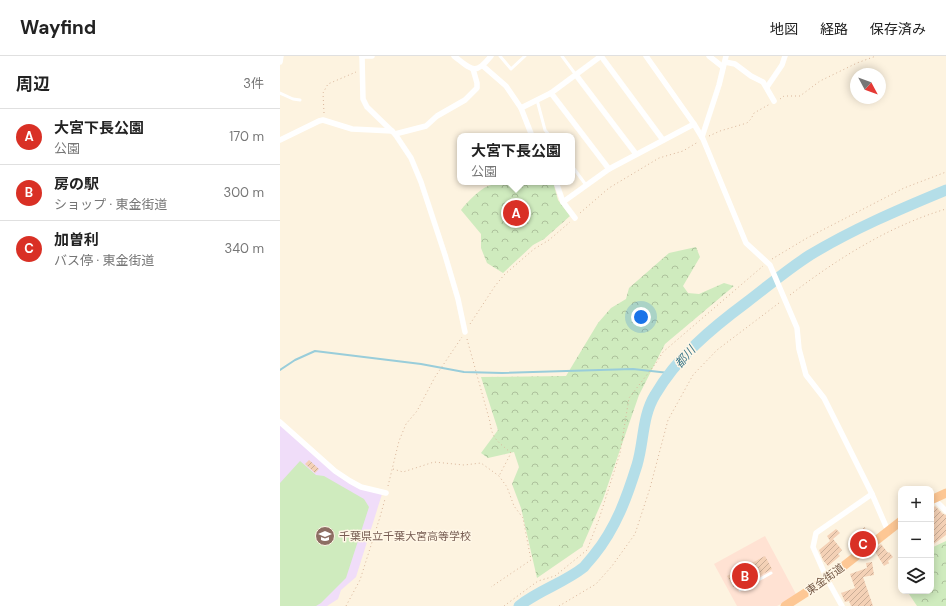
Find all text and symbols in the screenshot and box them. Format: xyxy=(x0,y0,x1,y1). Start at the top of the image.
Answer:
text: Wayfind xyxy=(20,15,96,40)
text: 地図 xyxy=(770,20,798,38)
text: 経路 xyxy=(820,20,848,38)
text: 保存済み xyxy=(870,20,926,38)
north arrow xyxy=(850,68,886,104)
text: 周辺 xyxy=(16,73,50,95)
text: 3件 xyxy=(243,75,264,92)
text: 大宮下長公園 xyxy=(54,118,144,138)
text: A xyxy=(24,128,34,145)
text: 170 m xyxy=(229,128,264,145)
popup xyxy=(457,133,575,185)
text: 公園 xyxy=(54,140,80,157)
text: 大宮下長公園 xyxy=(471,141,561,161)
text: 公園 xyxy=(471,163,497,180)
text: 房の駅 xyxy=(54,174,99,194)
text: B xyxy=(25,184,33,201)
text: 300 m xyxy=(223,184,264,201)
text: ショップ · 東金街道 xyxy=(54,196,168,213)
pin: A xyxy=(503,198,529,228)
text: 加曽利 xyxy=(54,230,99,250)
text: C xyxy=(24,240,34,257)
text: 340 m xyxy=(224,240,264,257)
text: バス停 · 東金街道 xyxy=(54,252,155,269)
your location xyxy=(631,307,651,327)
water label: 都川 xyxy=(671,341,700,371)
map controls xyxy=(898,486,934,594)
button: + xyxy=(898,486,934,522)
button: − xyxy=(898,522,934,558)
school or university icon: 千葉県立千葉大宮高等学校 xyxy=(314,525,336,547)
place label: 千葉県立千葉大宮高等学校 xyxy=(339,529,471,543)
pin: C xyxy=(850,529,876,559)
button: layers xyxy=(898,558,934,594)
street label: 東金街道 xyxy=(803,560,847,598)
pin: B xyxy=(732,561,758,591)

